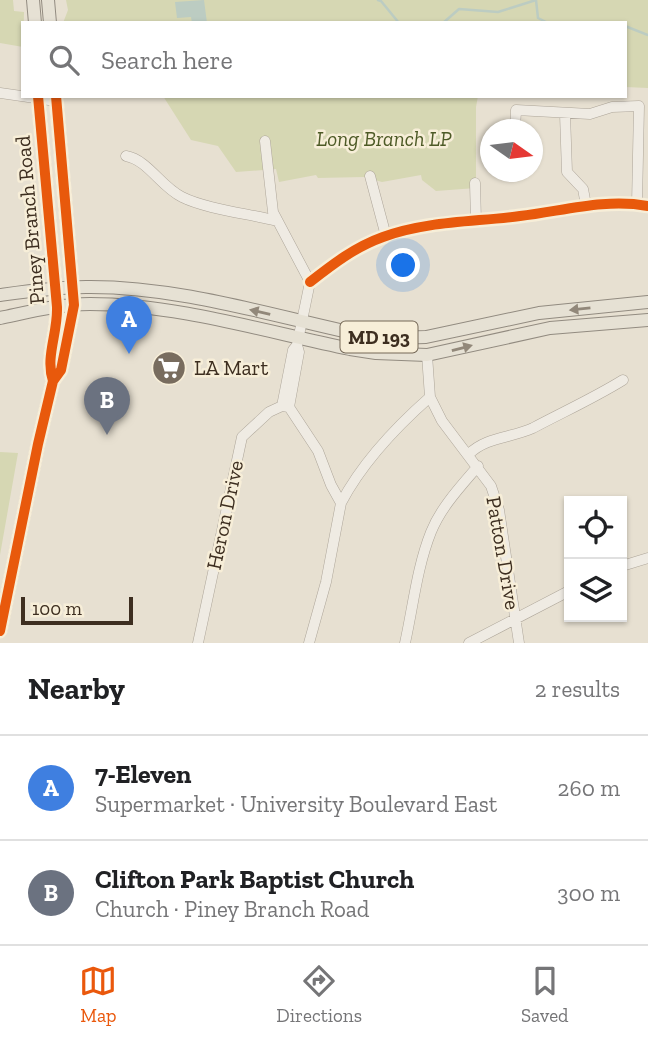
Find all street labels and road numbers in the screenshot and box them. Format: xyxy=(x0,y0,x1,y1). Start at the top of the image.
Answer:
street label: Piney Branch Road xyxy=(10,134,49,305)
road number: MD 193 xyxy=(340,322,418,352)
street label: Heron Drive xyxy=(201,458,248,572)
street label: Patton Drive xyxy=(481,494,526,612)

